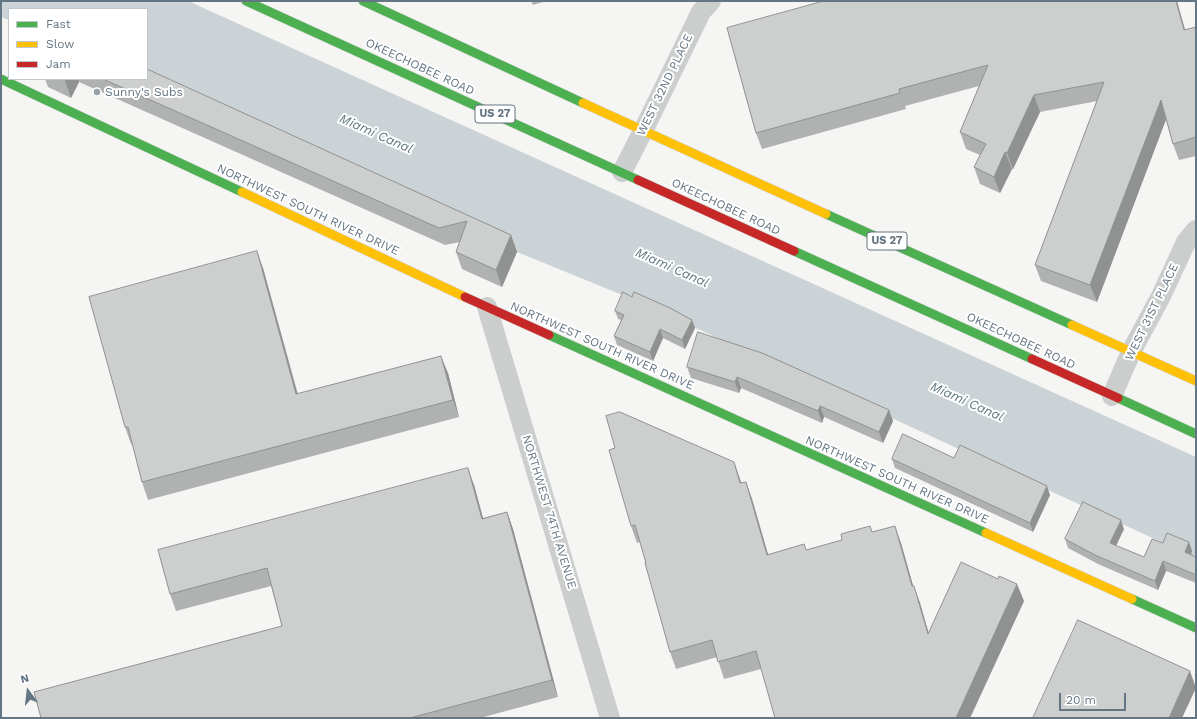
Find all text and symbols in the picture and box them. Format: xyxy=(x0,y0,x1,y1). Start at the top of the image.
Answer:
legend xyxy=(8,8,148,80)
text: Fast xyxy=(46,17,71,31)
street label: WEST 32ND PLACE xyxy=(634,32,696,138)
street label: OKEECHOBEE ROAD xyxy=(363,35,477,99)
text: Slow xyxy=(46,37,74,51)
text: Jam xyxy=(46,57,71,71)
place label: Sunny's Subs xyxy=(105,85,183,99)
marker: Sunny's Subs xyxy=(92,87,102,97)
road number: US 27 xyxy=(475,105,515,123)
water label: Miami Canal xyxy=(337,111,415,157)
street label: NORTHWEST SOUTH RIVER DRIVE xyxy=(215,161,401,259)
street label: OKEECHOBEE ROAD xyxy=(669,175,783,239)
road number: US 27 xyxy=(867,232,907,250)
water label: Miami Canal xyxy=(633,245,711,291)
street label: WEST 31ST PLACE xyxy=(1122,261,1182,363)
street label: NORTHWEST SOUTH RIVER DRIVE xyxy=(508,299,696,393)
street label: OKEECHOBEE ROAD xyxy=(964,309,1078,373)
water label: Miami Canal xyxy=(928,379,1006,425)
street label: NORTHWEST 74TH AVENUE xyxy=(519,433,579,591)
street label: NORTHWEST SOUTH RIVER DRIVE xyxy=(803,433,991,527)
north arrow xyxy=(8,671,48,711)
text: N xyxy=(19,672,30,686)
scale bar xyxy=(1061,685,1128,711)
text: 20 m xyxy=(1066,693,1096,707)

